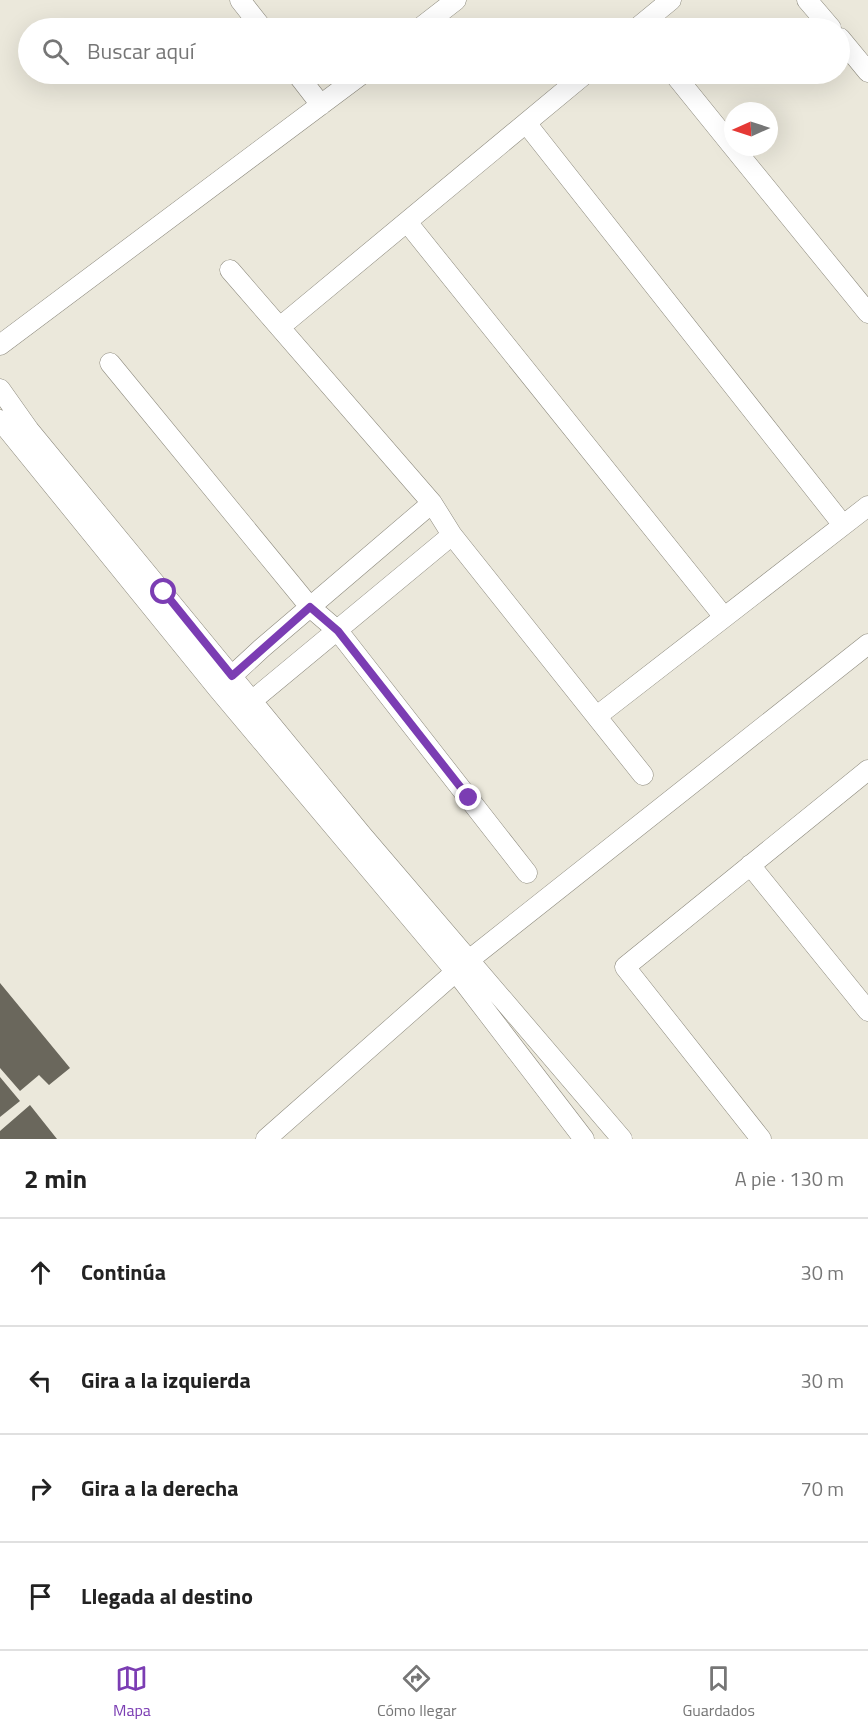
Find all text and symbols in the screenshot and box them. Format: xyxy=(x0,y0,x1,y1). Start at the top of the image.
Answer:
search box xyxy=(18,18,850,84)
text: Buscar aquí xyxy=(87,34,195,68)
icon: search xyxy=(39,35,72,68)
north arrow xyxy=(724,102,778,156)
route start xyxy=(150,578,176,604)
route end xyxy=(455,784,481,810)
text: 2 min xyxy=(24,1159,87,1198)
text: A pie · 130 m xyxy=(735,1163,844,1194)
text: Continúa xyxy=(81,1255,166,1289)
icon: ahead xyxy=(24,1256,57,1289)
text: 30 m xyxy=(800,1257,844,1288)
text: Gira a la izquierda xyxy=(81,1363,251,1397)
icon: left xyxy=(24,1364,57,1397)
text: 30 m xyxy=(800,1365,844,1396)
text: Gira a la derecha xyxy=(81,1471,238,1505)
icon: right xyxy=(24,1472,57,1505)
text: 70 m xyxy=(800,1473,844,1504)
text: Llegada al destino xyxy=(81,1579,253,1613)
icon: arrive xyxy=(24,1580,57,1613)
tab: Mapa xyxy=(113,1662,151,1722)
tab: Cómo llegar xyxy=(377,1662,456,1722)
tab: Guardados xyxy=(682,1662,755,1722)

